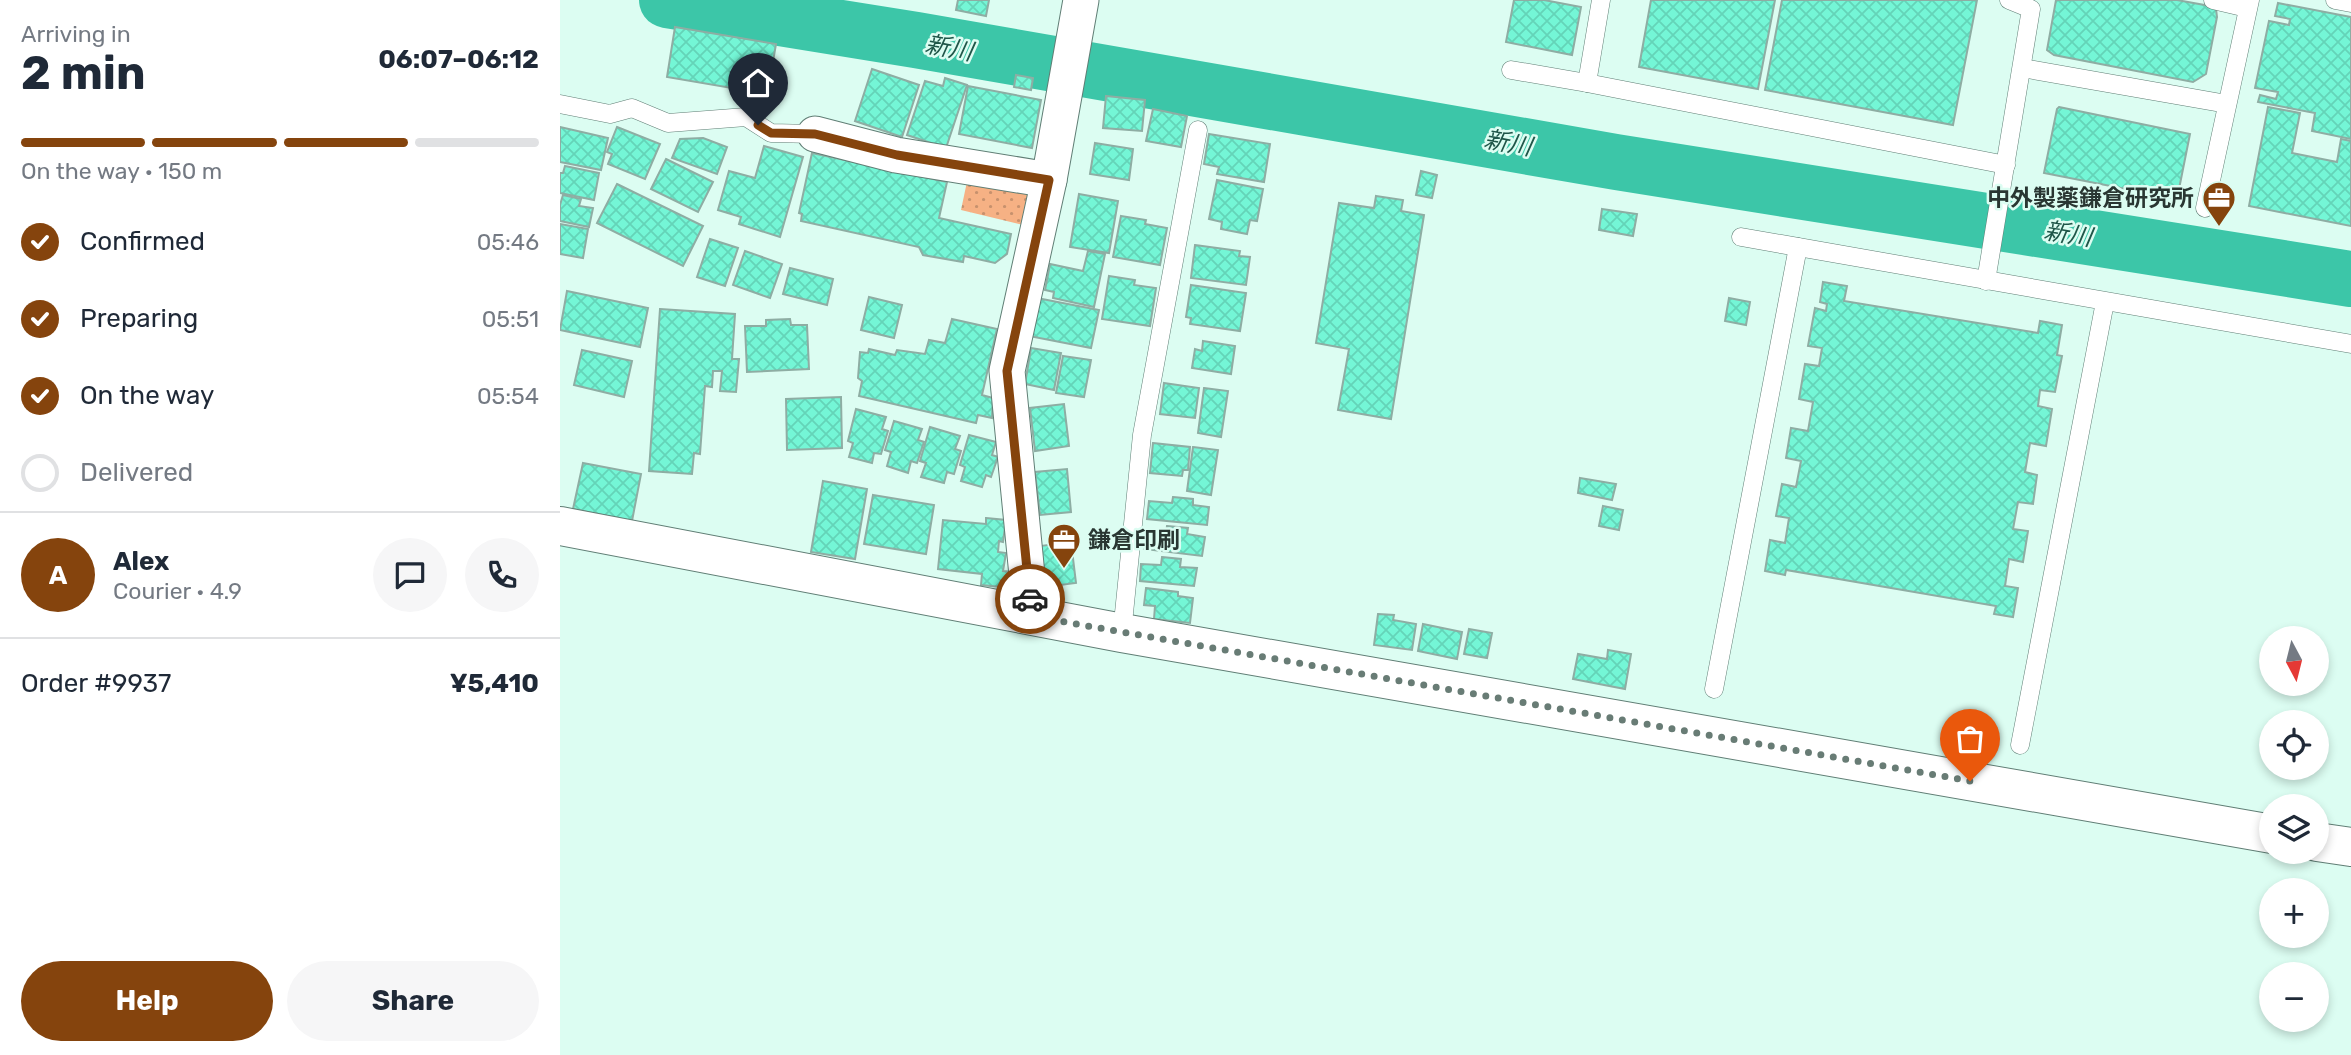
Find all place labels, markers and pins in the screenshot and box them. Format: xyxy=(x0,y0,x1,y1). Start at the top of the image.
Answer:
pin xyxy=(728,53,788,125)
office icon: 中外製薬鎌倉研究所 xyxy=(2200,179,2238,228)
place label: 中外製薬鎌倉研究所 xyxy=(1987,184,2194,212)
office icon: 鎌倉印刷 xyxy=(1045,521,1083,570)
place label: 鎌倉印刷 xyxy=(1088,526,1180,554)
pin xyxy=(1940,709,2000,781)

